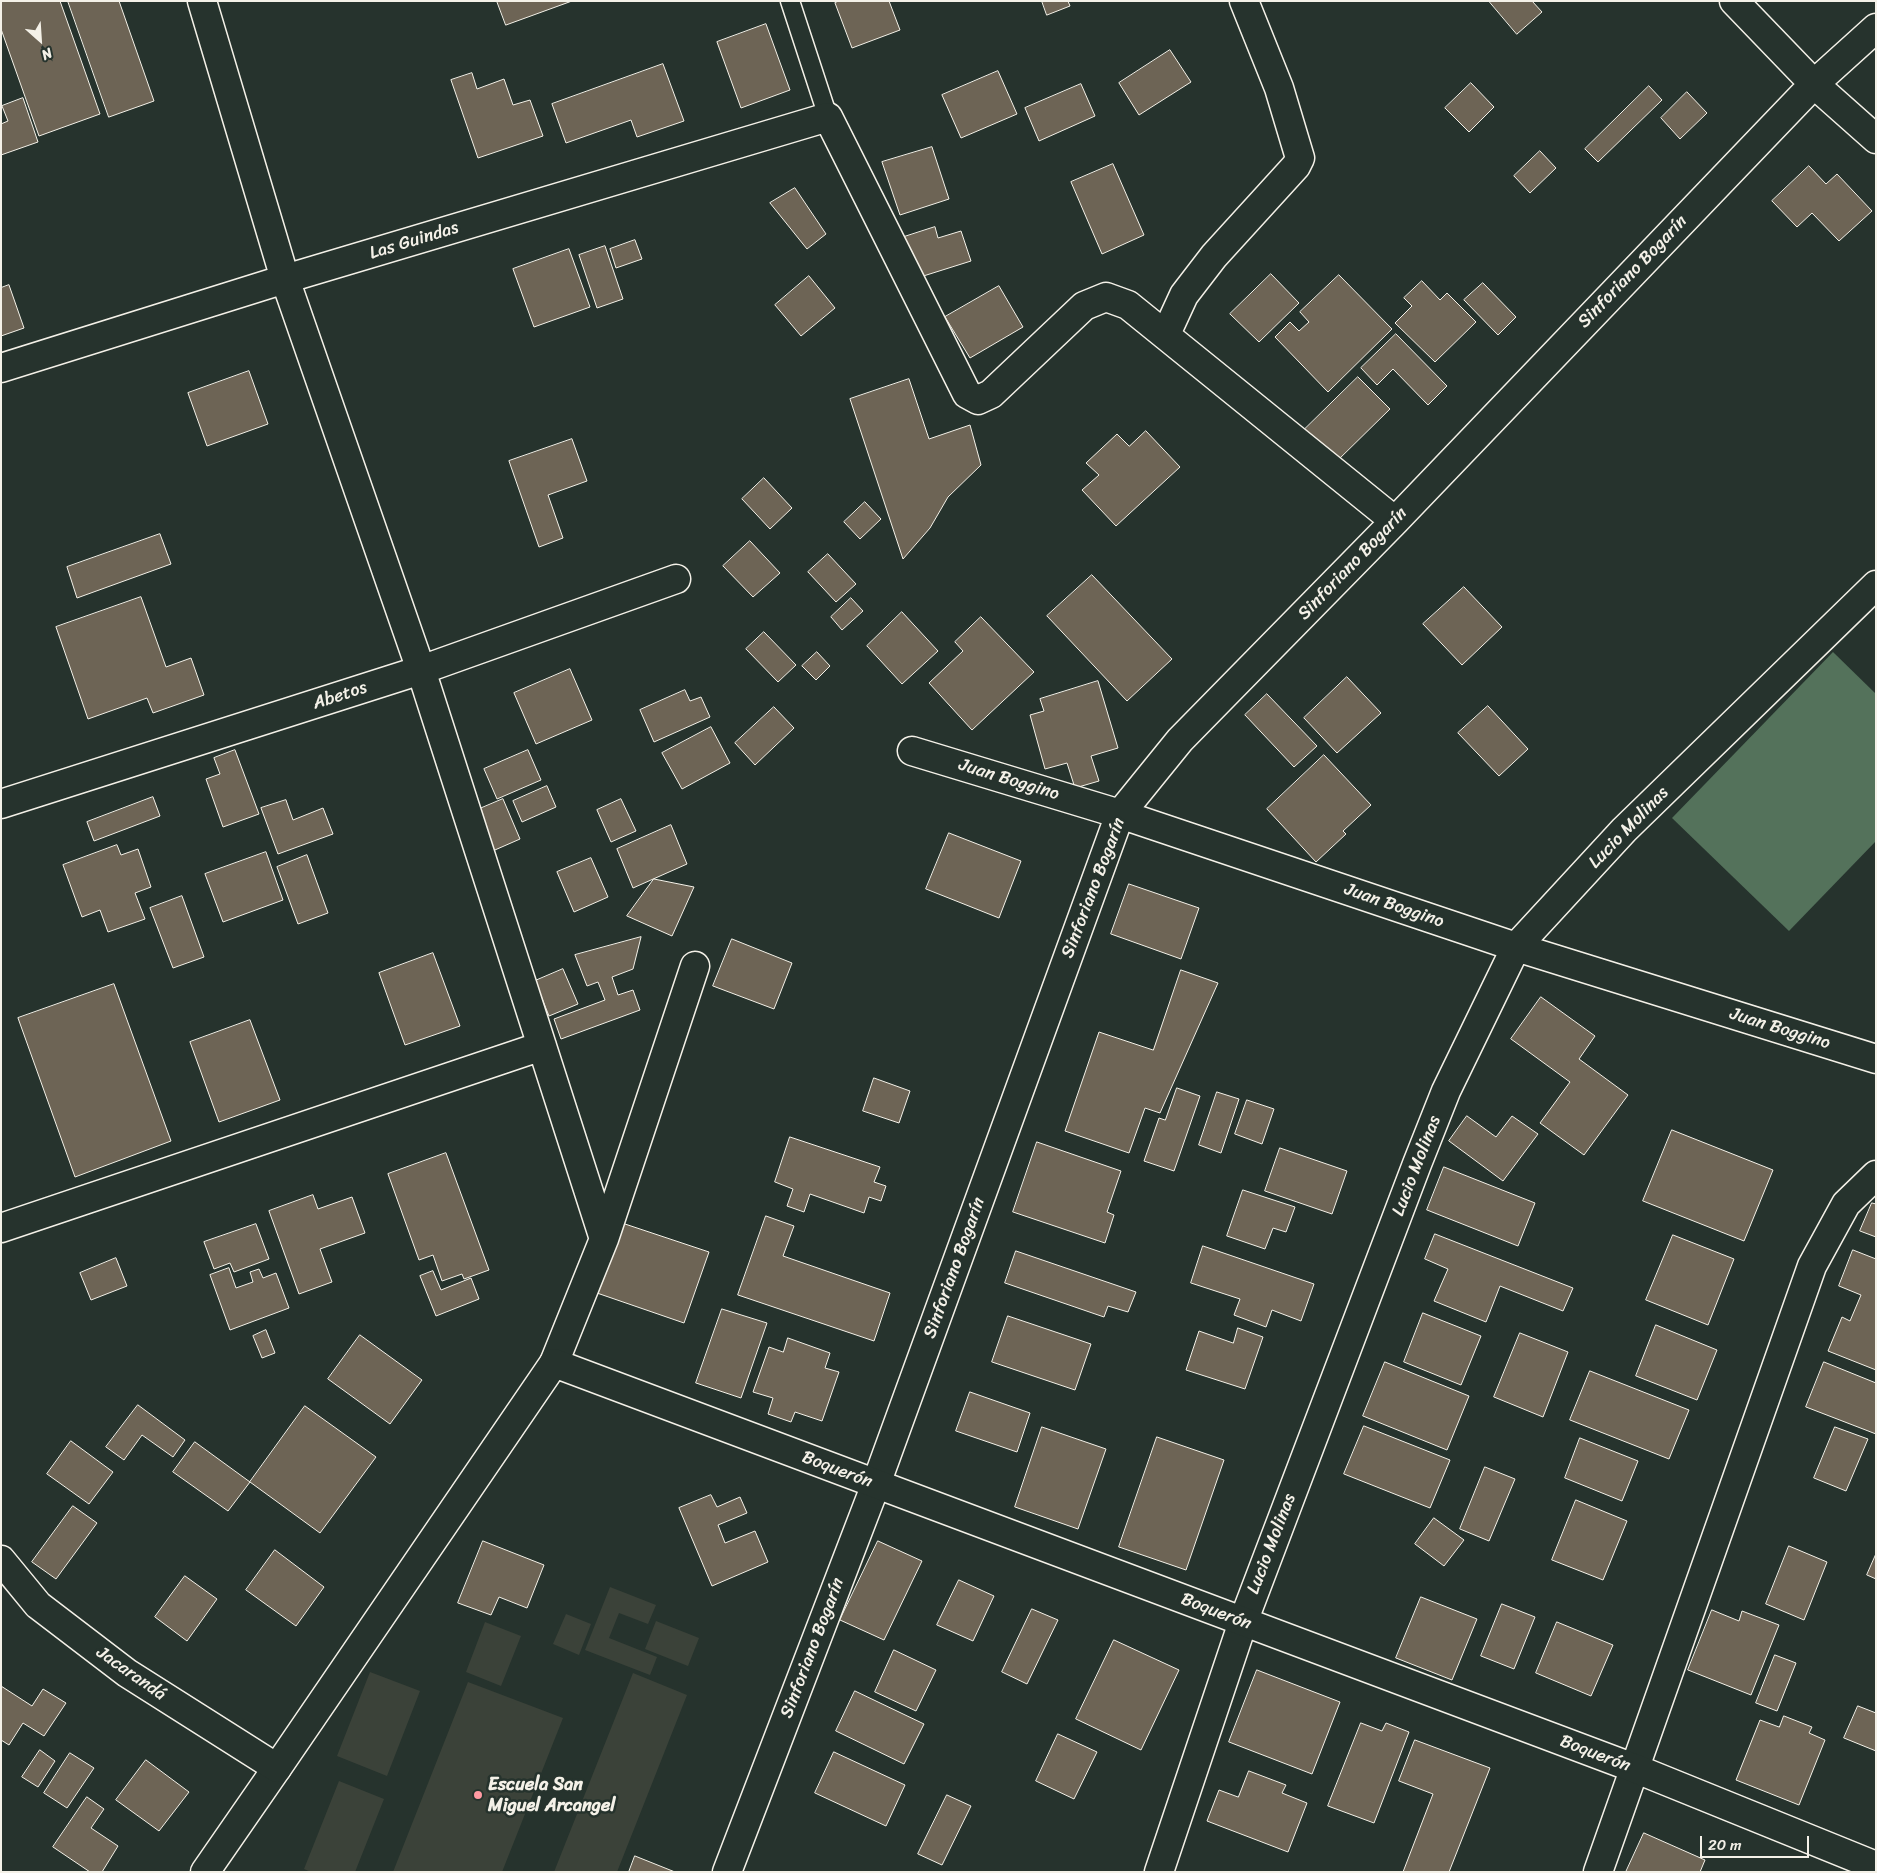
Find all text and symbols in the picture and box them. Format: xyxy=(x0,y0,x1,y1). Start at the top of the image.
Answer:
north arrow xyxy=(15,15,65,65)
text: N xyxy=(37,41,57,67)
street label: Sinforiano Bogarín xyxy=(1574,211,1692,333)
street label: Las Guindas xyxy=(367,217,461,265)
street label: Sinforiano Bogarín xyxy=(1294,503,1412,625)
street label: Abetos xyxy=(310,677,370,715)
street label: Juan Boggino xyxy=(956,754,1062,806)
street label: Lucio Molinas xyxy=(1585,783,1673,873)
street label: Sinforiano Bogarín xyxy=(1057,815,1131,961)
street label: Juan Boggino xyxy=(1341,879,1447,933)
street label: Juan Boggino xyxy=(1727,1003,1833,1055)
street label: Lucio Molinas xyxy=(1388,1113,1446,1219)
street label: Sinforiano Bogarín xyxy=(919,1194,991,1342)
street label: Boquerón xyxy=(799,1447,875,1493)
street label: Lucio Molinas xyxy=(1243,1491,1301,1597)
street label: Sinforiano Bogarín xyxy=(776,1575,850,1721)
street label: Boquerón xyxy=(1178,1589,1254,1635)
street label: Jacarandá xyxy=(92,1642,170,1706)
street label: Boquerón xyxy=(1557,1731,1633,1777)
place label: Escuela San Miguel Arcangel xyxy=(488,1774,615,1816)
marker: Escuela San Miguel Arcangel xyxy=(472,1789,484,1801)
scale bar xyxy=(1702,1826,1811,1858)
text: 20 m xyxy=(1708,1832,1742,1858)

